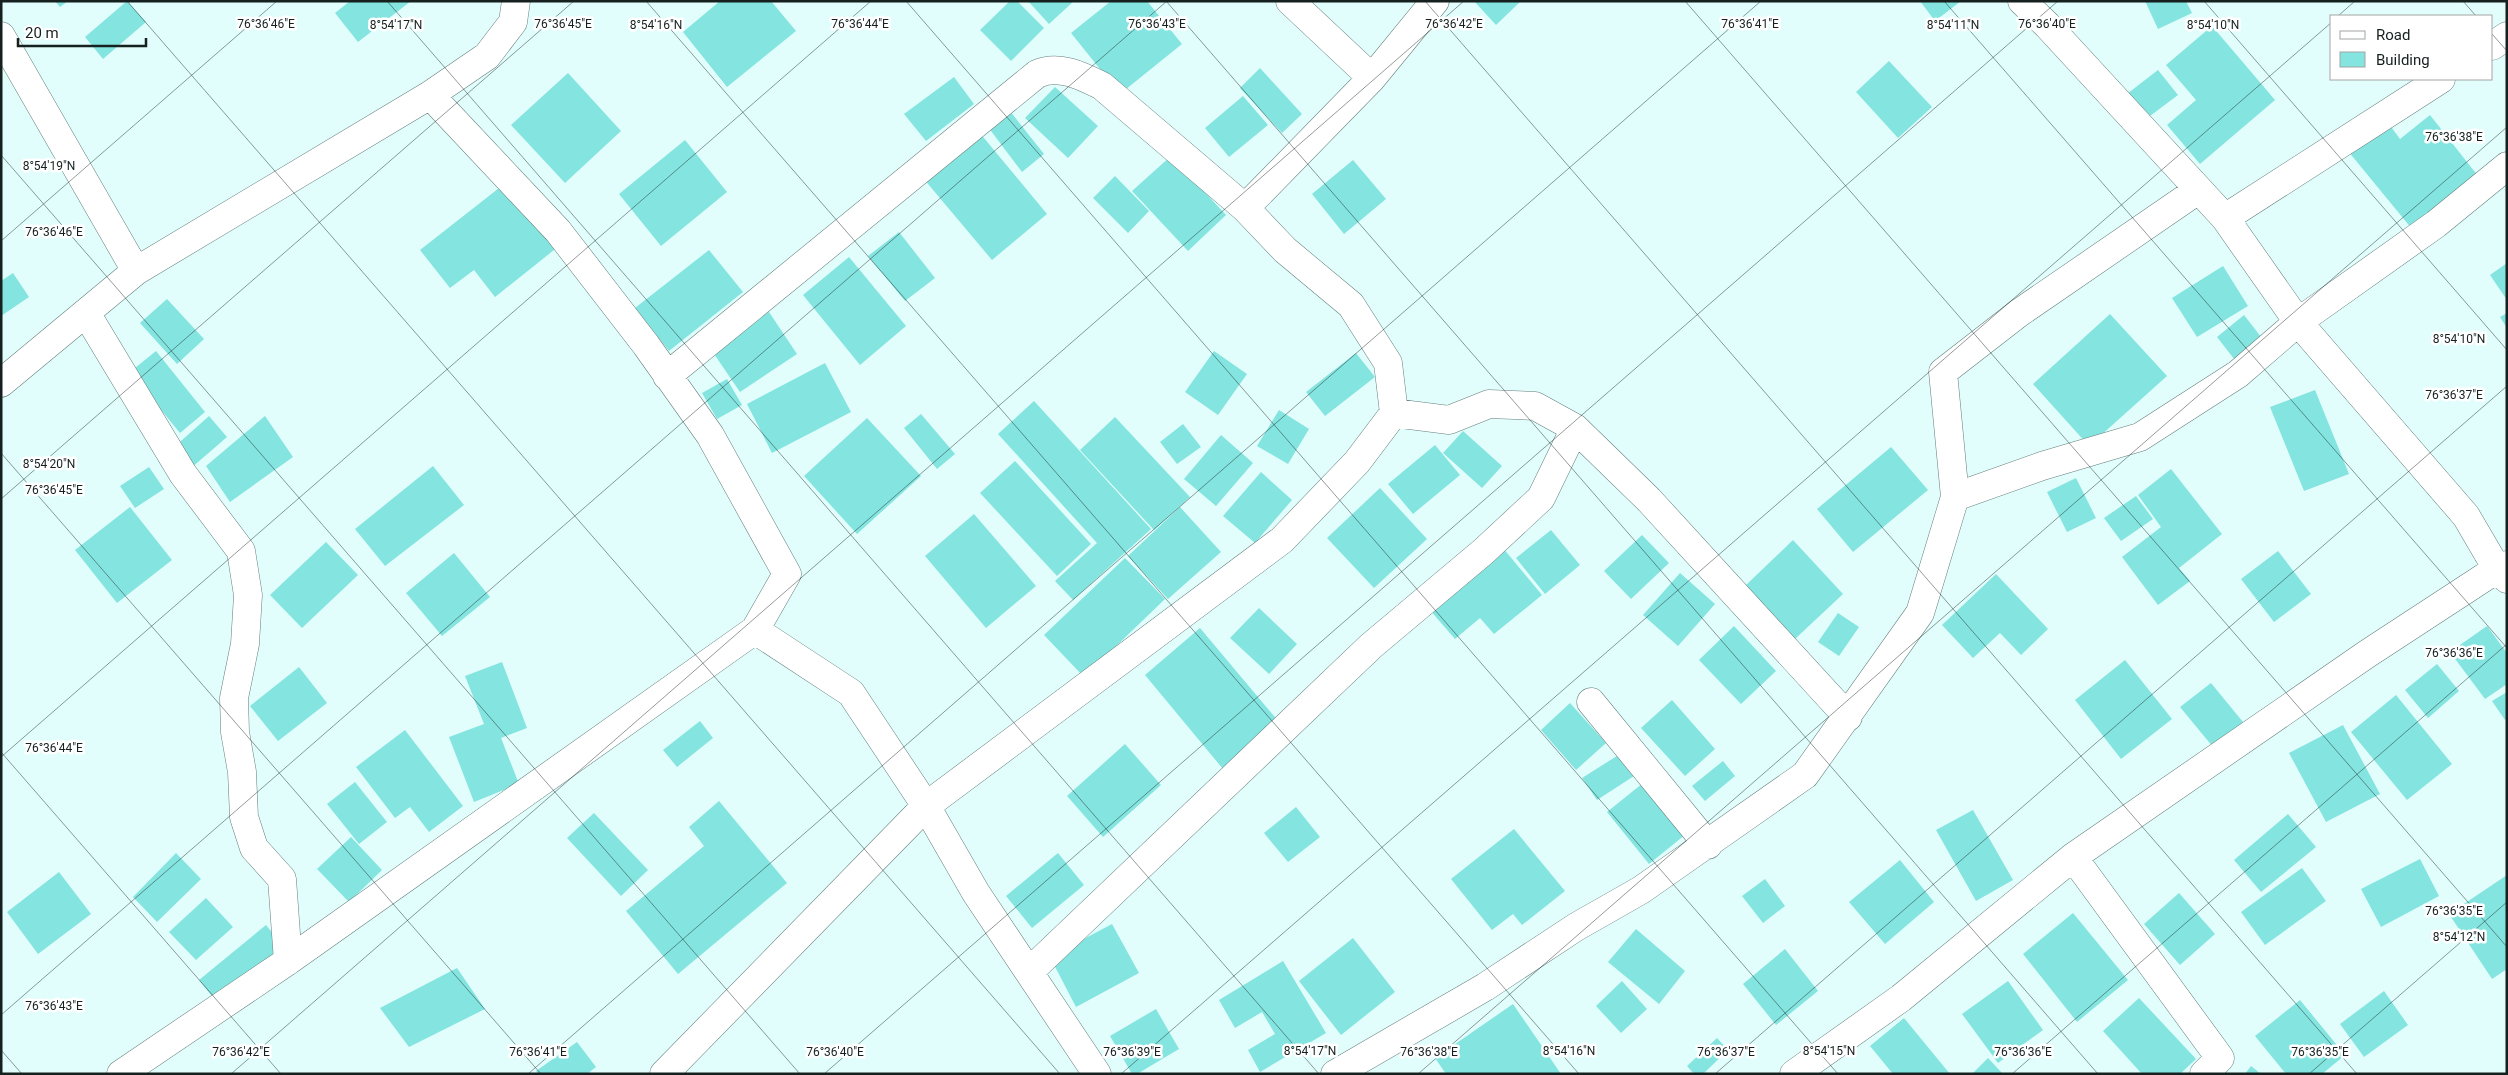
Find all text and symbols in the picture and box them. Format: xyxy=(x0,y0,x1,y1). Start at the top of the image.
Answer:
scale bar xyxy=(18,15,145,47)
legend xyxy=(2330,15,2493,80)
text: 76°36'46"E xyxy=(237,17,295,31)
text: 76°36'45"E xyxy=(534,17,592,31)
text: 76°36'44"E xyxy=(831,17,889,31)
text: 76°36'43"E xyxy=(1128,17,1186,31)
text: 76°36'42"E xyxy=(1425,17,1483,31)
text: 76°36'41"E xyxy=(1721,17,1779,31)
text: 76°36'40"E xyxy=(2018,17,2076,31)
text: 8°54'17"N xyxy=(370,18,422,32)
text: 8°54'16"N xyxy=(630,18,682,32)
text: 8°54'11"N xyxy=(1927,18,1979,32)
text: 8°54'10"N xyxy=(2187,18,2239,32)
text: 20 m xyxy=(25,24,59,42)
text: Road xyxy=(2376,26,2410,44)
text: Building xyxy=(2376,51,2430,69)
text: 76°36'38"E xyxy=(2425,130,2483,144)
text: 8°54'19"N xyxy=(23,159,75,173)
text: 76°36'46"E xyxy=(25,225,83,239)
text: 8°54'10"N xyxy=(2433,332,2485,346)
text: 76°36'37"E xyxy=(2425,388,2483,402)
text: 8°54'20"N xyxy=(23,457,75,471)
text: 76°36'45"E xyxy=(25,483,83,497)
text: 76°36'36"E xyxy=(2425,646,2483,660)
text: 76°36'44"E xyxy=(25,741,83,755)
text: 76°36'35"E xyxy=(2425,904,2483,918)
text: 8°54'12"N xyxy=(2433,930,2485,944)
text: 76°36'43"E xyxy=(25,999,83,1013)
text: 8°54'17"N xyxy=(1284,1044,1336,1058)
text: 8°54'16"N xyxy=(1543,1044,1595,1058)
text: 8°54'15"N xyxy=(1803,1044,1855,1058)
text: 76°36'42"E xyxy=(212,1045,270,1059)
text: 76°36'41"E xyxy=(509,1045,567,1059)
text: 76°36'40"E xyxy=(806,1045,864,1059)
text: 76°36'39"E xyxy=(1103,1045,1161,1059)
text: 76°36'38"E xyxy=(1400,1045,1458,1059)
text: 76°36'37"E xyxy=(1697,1045,1755,1059)
text: 76°36'36"E xyxy=(1994,1045,2052,1059)
text: 76°36'35"E xyxy=(2291,1045,2349,1059)

